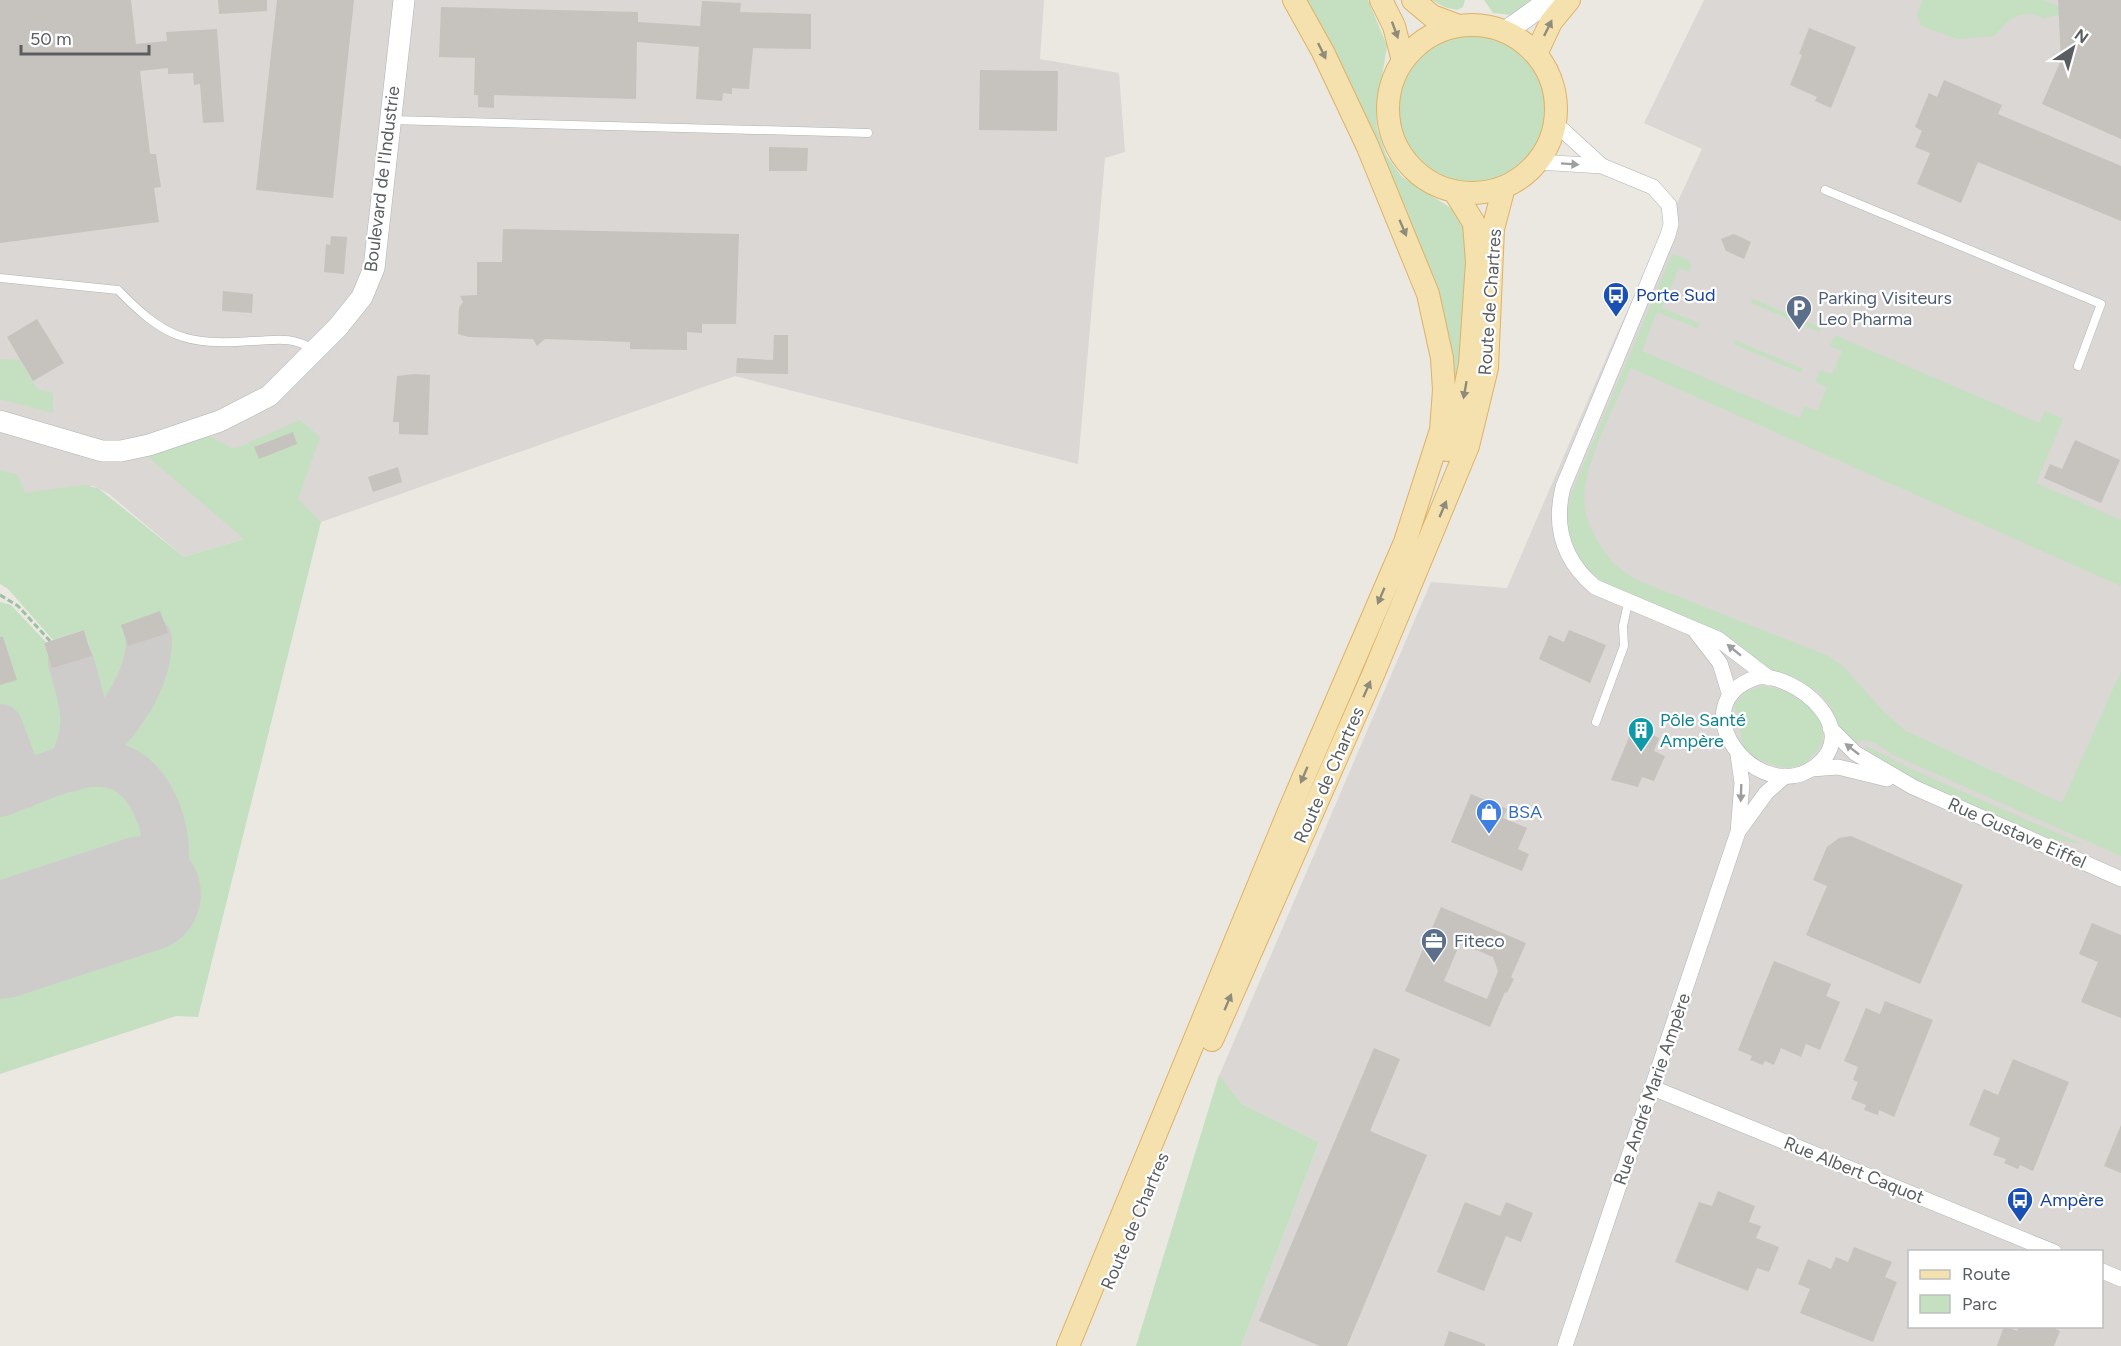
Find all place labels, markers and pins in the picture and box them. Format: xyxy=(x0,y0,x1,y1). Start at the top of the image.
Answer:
bus stop icon: Porte Sud xyxy=(1601,280,1631,318)
place label: Porte Sud xyxy=(1636,284,1715,306)
place label: Parking Visiteurs Leo Pharma xyxy=(1818,287,1952,330)
parking icon: Parking Visiteurs Leo Pharma xyxy=(1784,293,1814,331)
place label: Pôle Santé Ampère xyxy=(1660,709,1746,752)
building icon: Pôle Santé Ampère xyxy=(1626,715,1656,753)
shop icon: BSA xyxy=(1474,797,1504,835)
place label: BSA xyxy=(1508,801,1542,823)
office icon: Fiteco xyxy=(1419,926,1449,964)
place label: Fiteco xyxy=(1454,930,1505,952)
bus stop icon: Ampère xyxy=(2005,1185,2035,1223)
place label: Ampère xyxy=(2040,1189,2104,1211)

